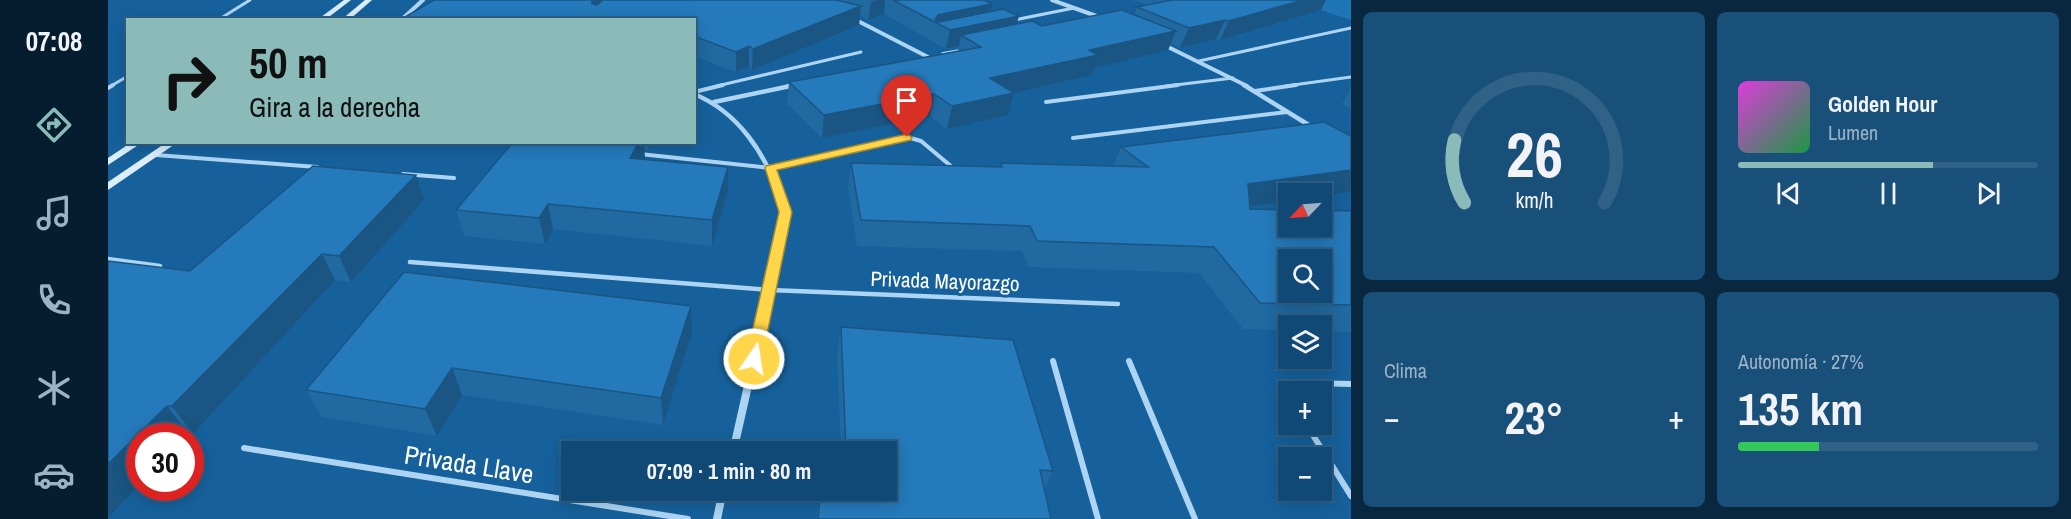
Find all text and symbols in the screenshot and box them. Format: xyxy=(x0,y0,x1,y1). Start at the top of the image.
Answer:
text: 07:08 xyxy=(26,23,82,59)
text: 50 m xyxy=(249,35,328,91)
icon: right xyxy=(150,42,228,120)
pin xyxy=(881,75,932,137)
icon: arrive xyxy=(890,84,923,117)
text: Gira a la derecha xyxy=(249,89,420,125)
text: Golden Hour xyxy=(1828,89,1937,119)
icon: directions xyxy=(33,104,75,146)
text: 26 xyxy=(1506,112,1562,196)
text: Lumen xyxy=(1828,119,1878,146)
icon: previous xyxy=(1772,177,1805,210)
icon: pause xyxy=(1872,177,1905,210)
icon: next xyxy=(1972,177,2005,210)
north arrow xyxy=(1278,183,1332,237)
map controls xyxy=(1278,183,1332,501)
text: km/h xyxy=(1515,186,1553,215)
icon: music xyxy=(33,192,75,234)
button: search xyxy=(1278,249,1332,303)
street label: Privada Mayorazgo xyxy=(870,264,1020,298)
icon: phone xyxy=(33,279,75,321)
button: layers xyxy=(1278,315,1332,369)
position arrow xyxy=(722,327,786,391)
text: Autonomía · 27% xyxy=(1738,348,1864,375)
text: Clima xyxy=(1384,357,1427,384)
icon: climate xyxy=(33,367,75,409)
text: 135 km xyxy=(1738,378,1863,439)
button: + xyxy=(1278,381,1332,435)
text: 23° xyxy=(1504,387,1564,448)
text: − xyxy=(1384,395,1400,439)
text: + xyxy=(1668,395,1684,439)
speed limit sign: 30 xyxy=(126,423,204,501)
street label: Privada Llave xyxy=(402,437,536,491)
button: − xyxy=(1278,447,1332,501)
icon: car xyxy=(33,454,75,496)
text: 07:09 · 1 min · 80 m xyxy=(647,456,811,486)

